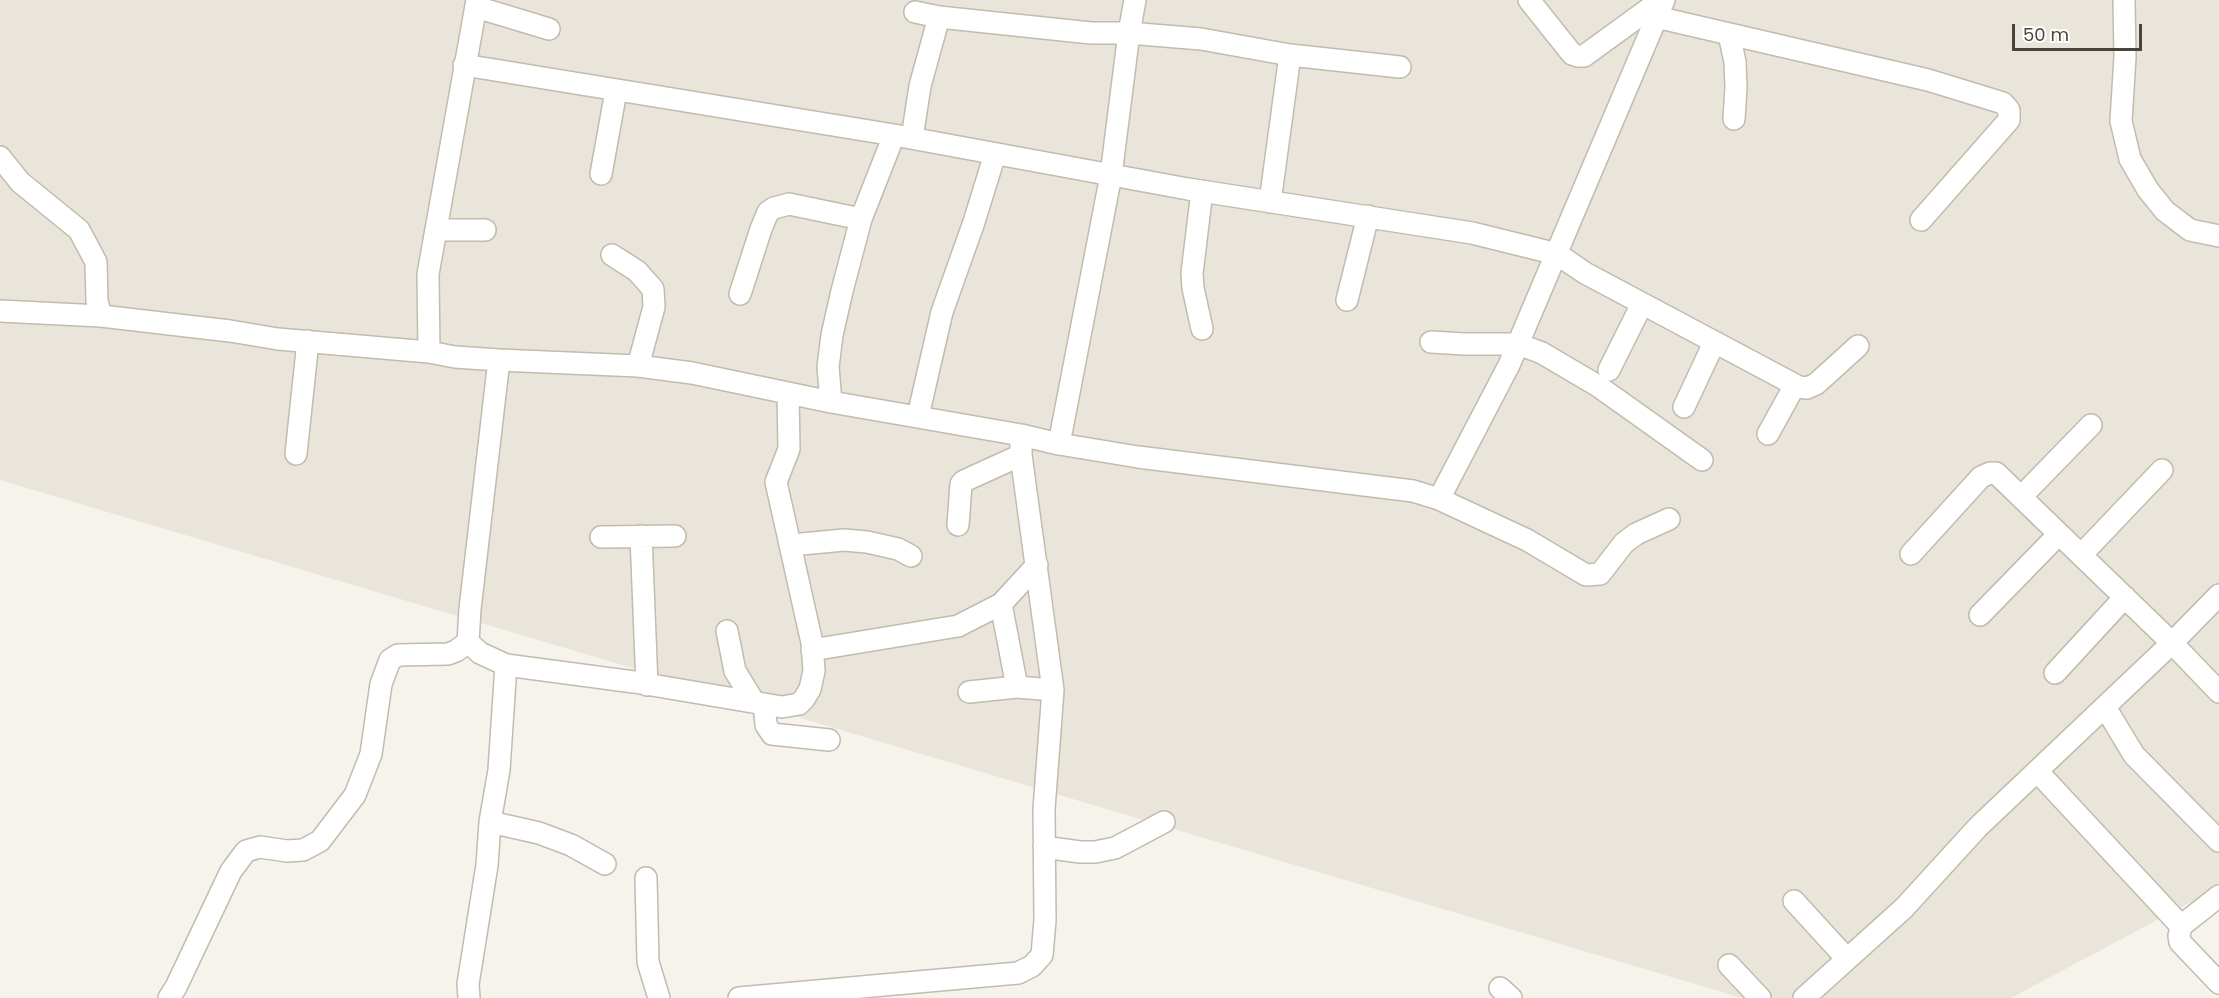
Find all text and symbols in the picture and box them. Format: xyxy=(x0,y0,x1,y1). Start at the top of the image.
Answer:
scale bar xyxy=(2015,12,2146,50)
text: 50 m xyxy=(2023,22,2069,47)

